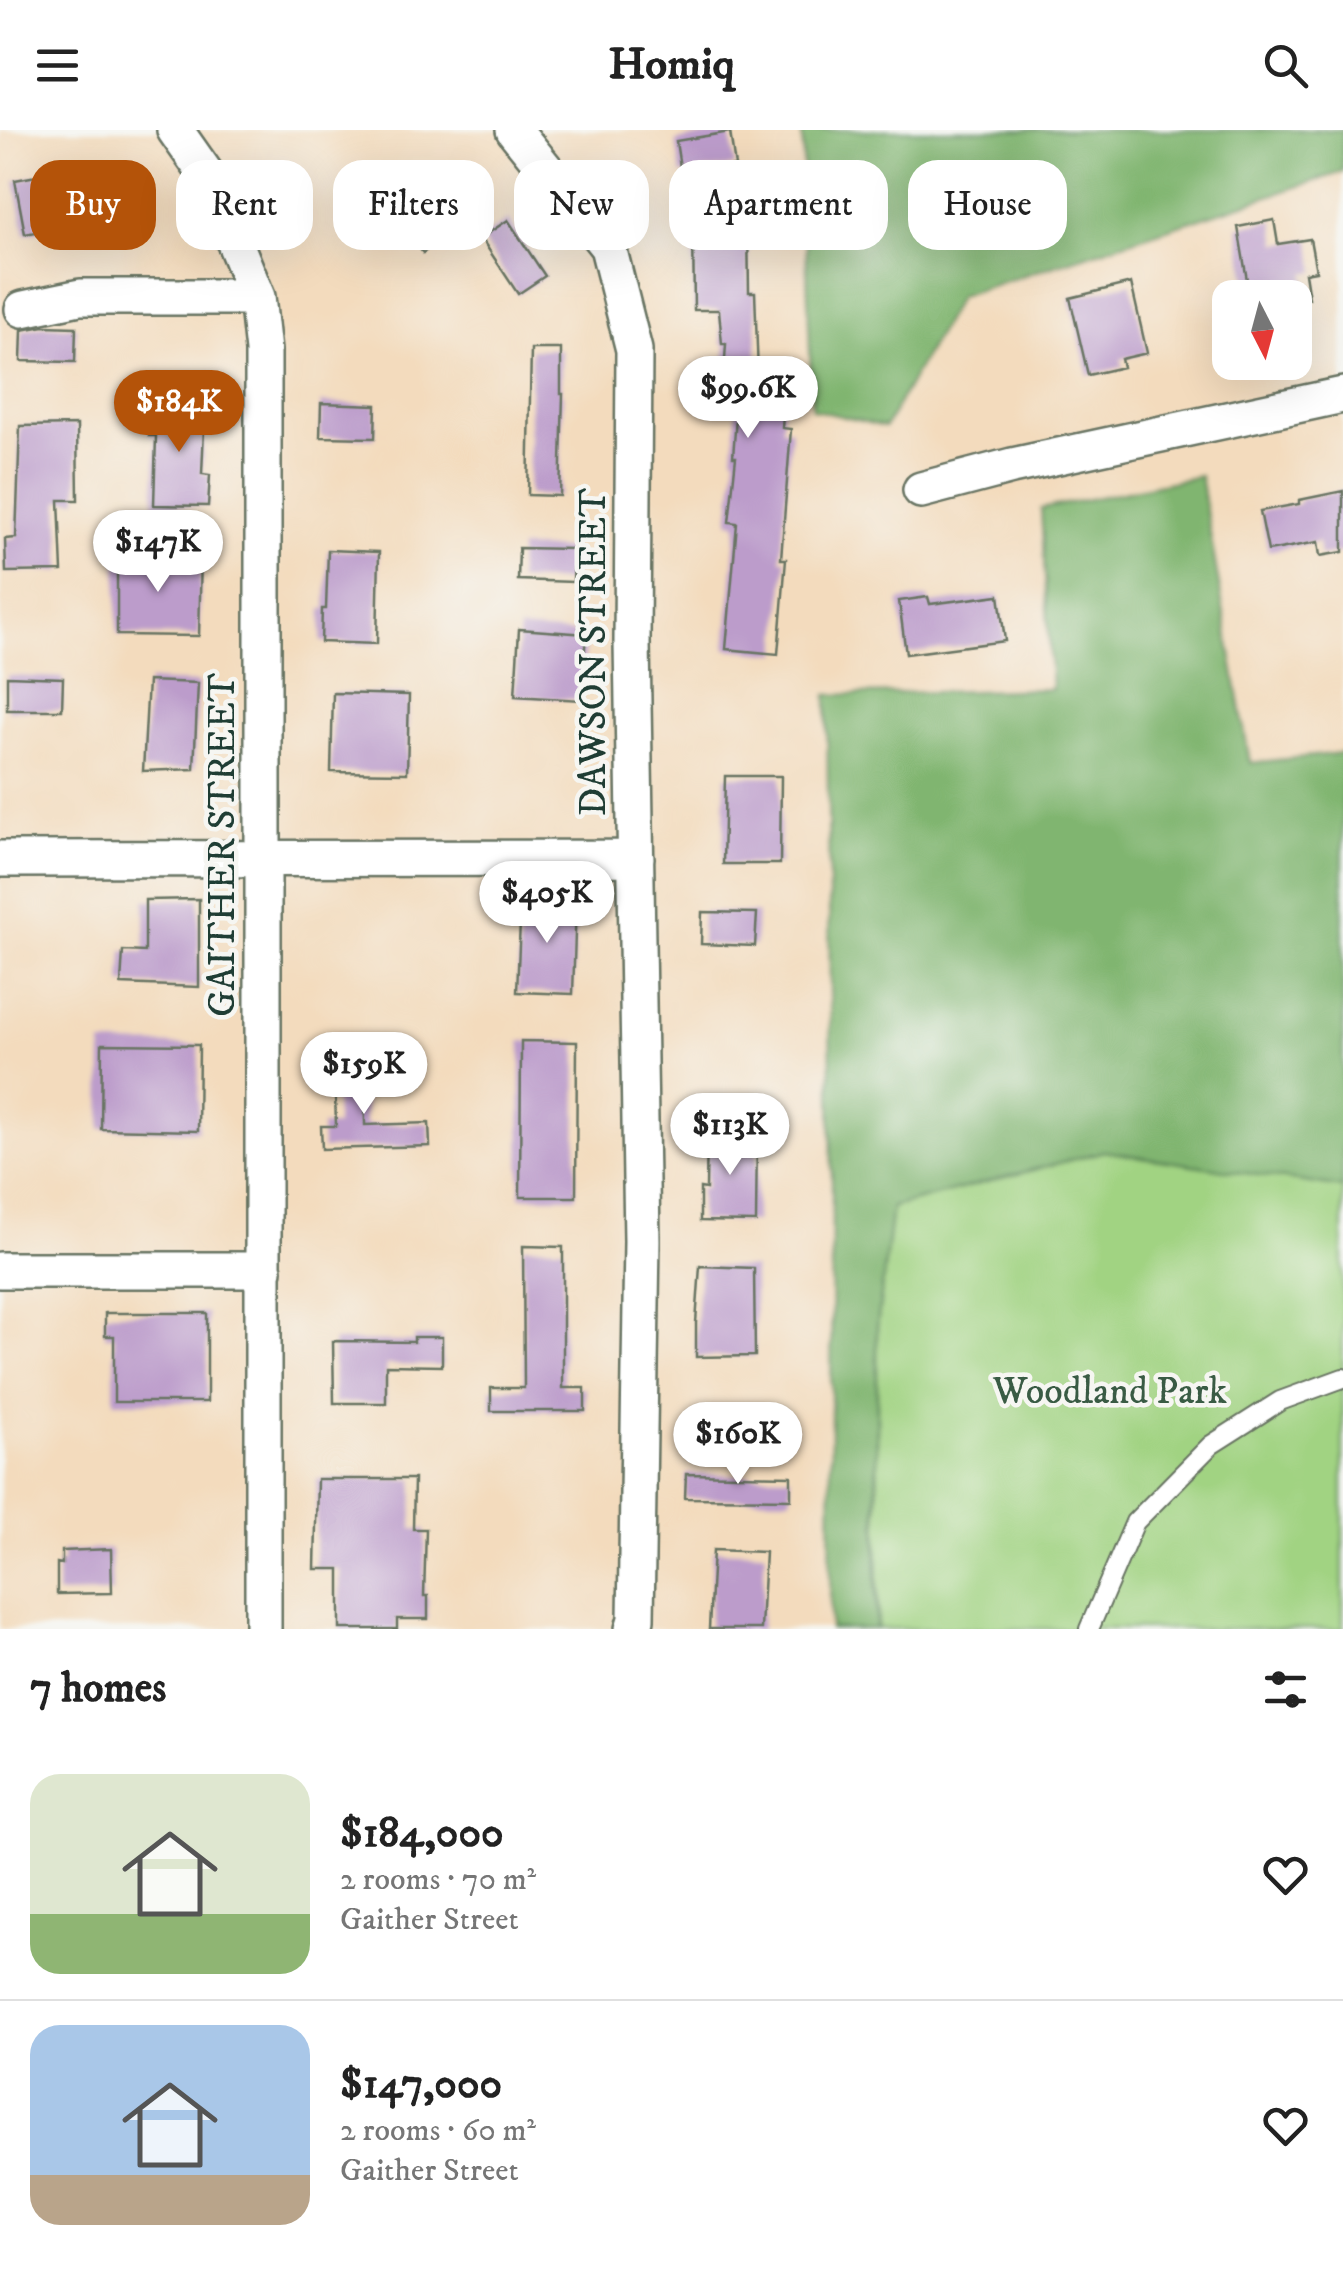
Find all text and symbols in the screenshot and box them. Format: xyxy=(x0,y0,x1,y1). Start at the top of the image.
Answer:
text: Homiq xyxy=(608,37,735,93)
icon: menu xyxy=(30,38,85,93)
icon: search xyxy=(1258,38,1313,93)
chip: Buy xyxy=(30,160,156,250)
chip: Rent xyxy=(176,160,313,250)
chip: Filters xyxy=(333,160,494,250)
chip: New xyxy=(514,160,649,250)
chip: Apartment xyxy=(669,160,888,250)
chip: House xyxy=(908,160,1067,250)
north arrow xyxy=(1212,280,1312,380)
map controls xyxy=(1212,280,1312,380)
pin: $99.6K xyxy=(667,356,829,441)
text: $99.6K xyxy=(700,368,796,408)
pin: $184K xyxy=(109,370,249,455)
text: $184K xyxy=(136,382,222,422)
street label: DAWSON STREET xyxy=(570,488,618,816)
pin: $147K xyxy=(88,510,228,595)
text: $147K xyxy=(115,522,201,562)
street label: GAITHER STREET xyxy=(199,673,247,1017)
pin: $405K xyxy=(477,861,617,946)
text: $405K xyxy=(501,873,593,913)
pin: $159K xyxy=(294,1032,434,1117)
text: $159K xyxy=(322,1044,406,1084)
pin: $113K xyxy=(660,1093,800,1178)
text: $113K xyxy=(692,1105,768,1145)
park label: Woodland Park xyxy=(992,1368,1227,1416)
pin: $160K xyxy=(668,1402,808,1487)
text: $160K xyxy=(695,1414,781,1454)
icon: filters xyxy=(1258,1662,1313,1717)
text: 7 homes xyxy=(30,1663,166,1715)
text: $184,000 xyxy=(340,1808,504,1860)
icon: home xyxy=(110,1814,230,1934)
icon: heart xyxy=(1258,1847,1313,1902)
text: 2 rooms · 70 m² xyxy=(340,1860,536,1900)
text: Gaither Street xyxy=(340,1900,519,1940)
text: $147,000 xyxy=(340,2059,502,2111)
icon: home xyxy=(110,2065,230,2185)
icon: heart xyxy=(1258,2098,1313,2153)
text: 2 rooms · 60 m² xyxy=(340,2111,536,2151)
text: Gaither Street xyxy=(340,2151,519,2191)

